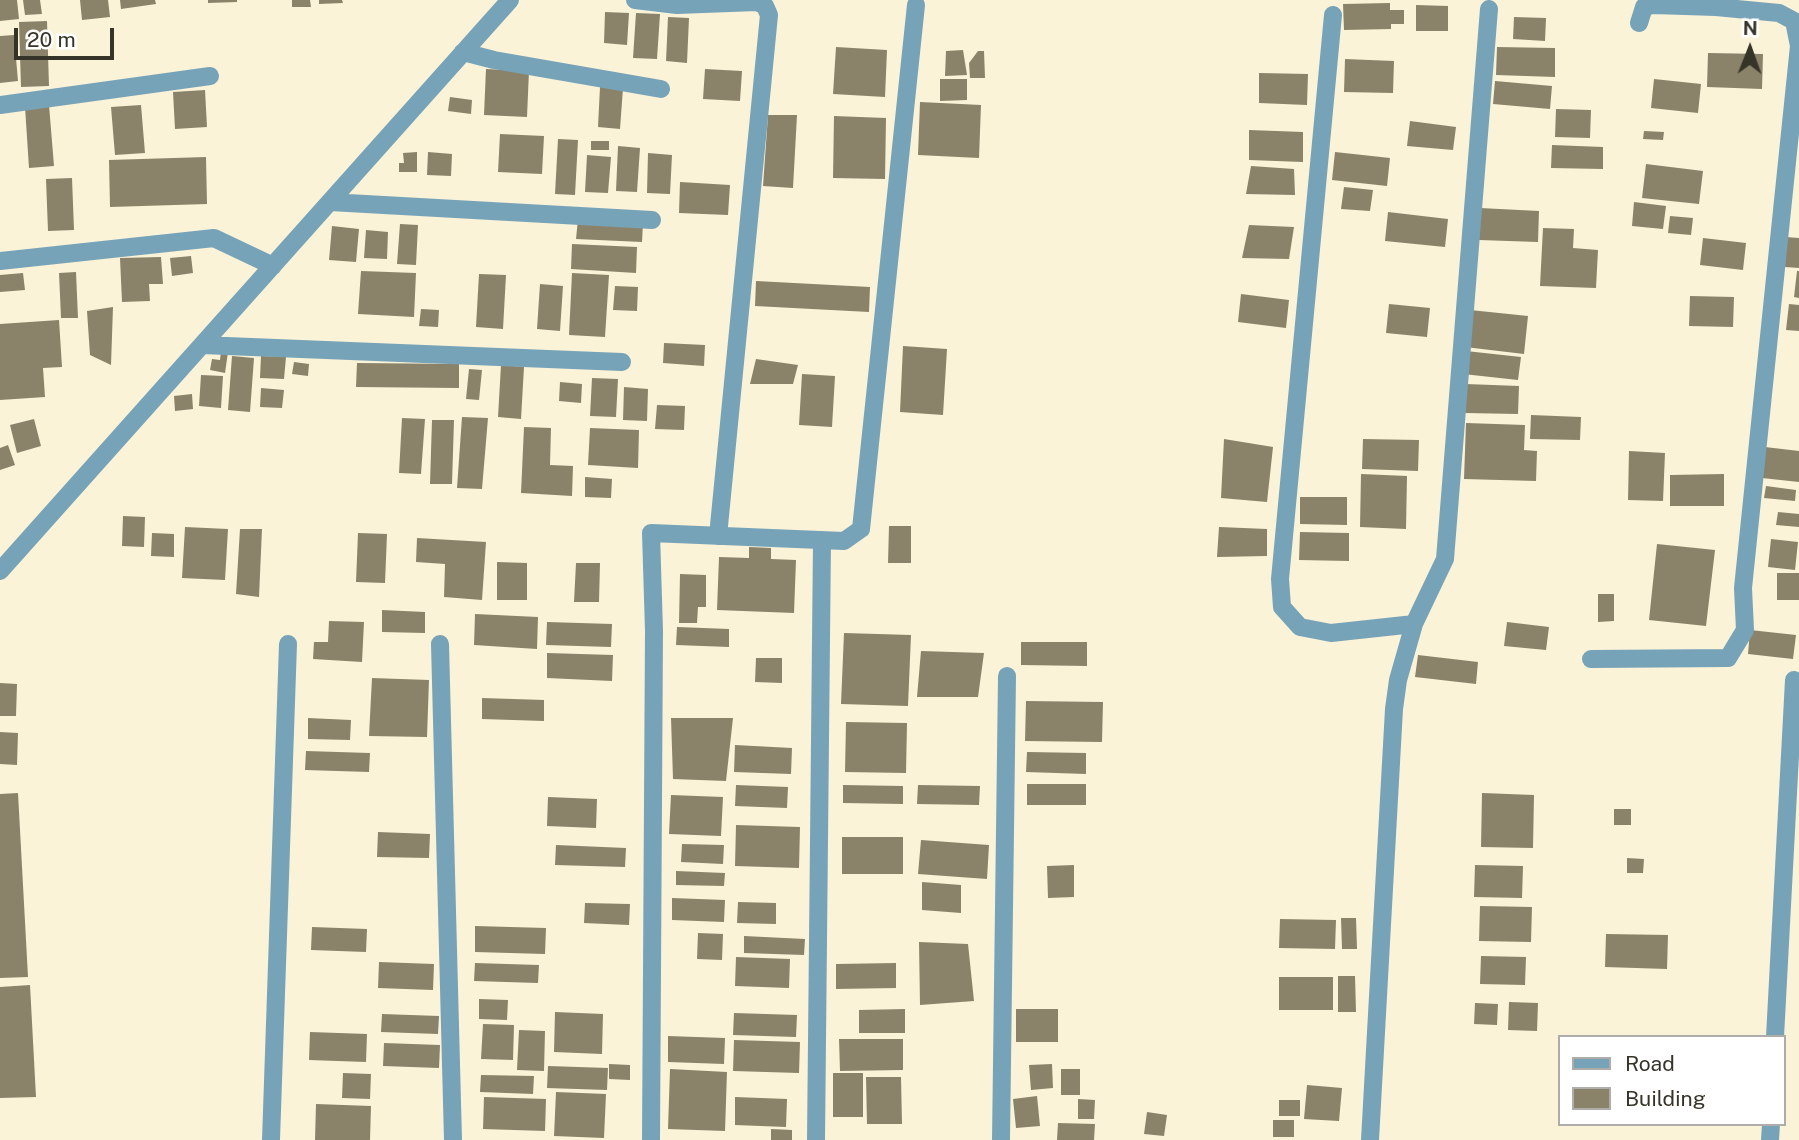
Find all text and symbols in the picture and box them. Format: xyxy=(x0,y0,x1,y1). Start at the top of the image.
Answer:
scale bar xyxy=(18,14,117,58)
north arrow xyxy=(1715,14,1785,84)
text: N xyxy=(1743,17,1758,39)
text: 20 m xyxy=(27,27,76,52)
legend xyxy=(1558,1035,1785,1126)
text: Road xyxy=(1625,1051,1675,1076)
text: Building xyxy=(1625,1086,1706,1111)

